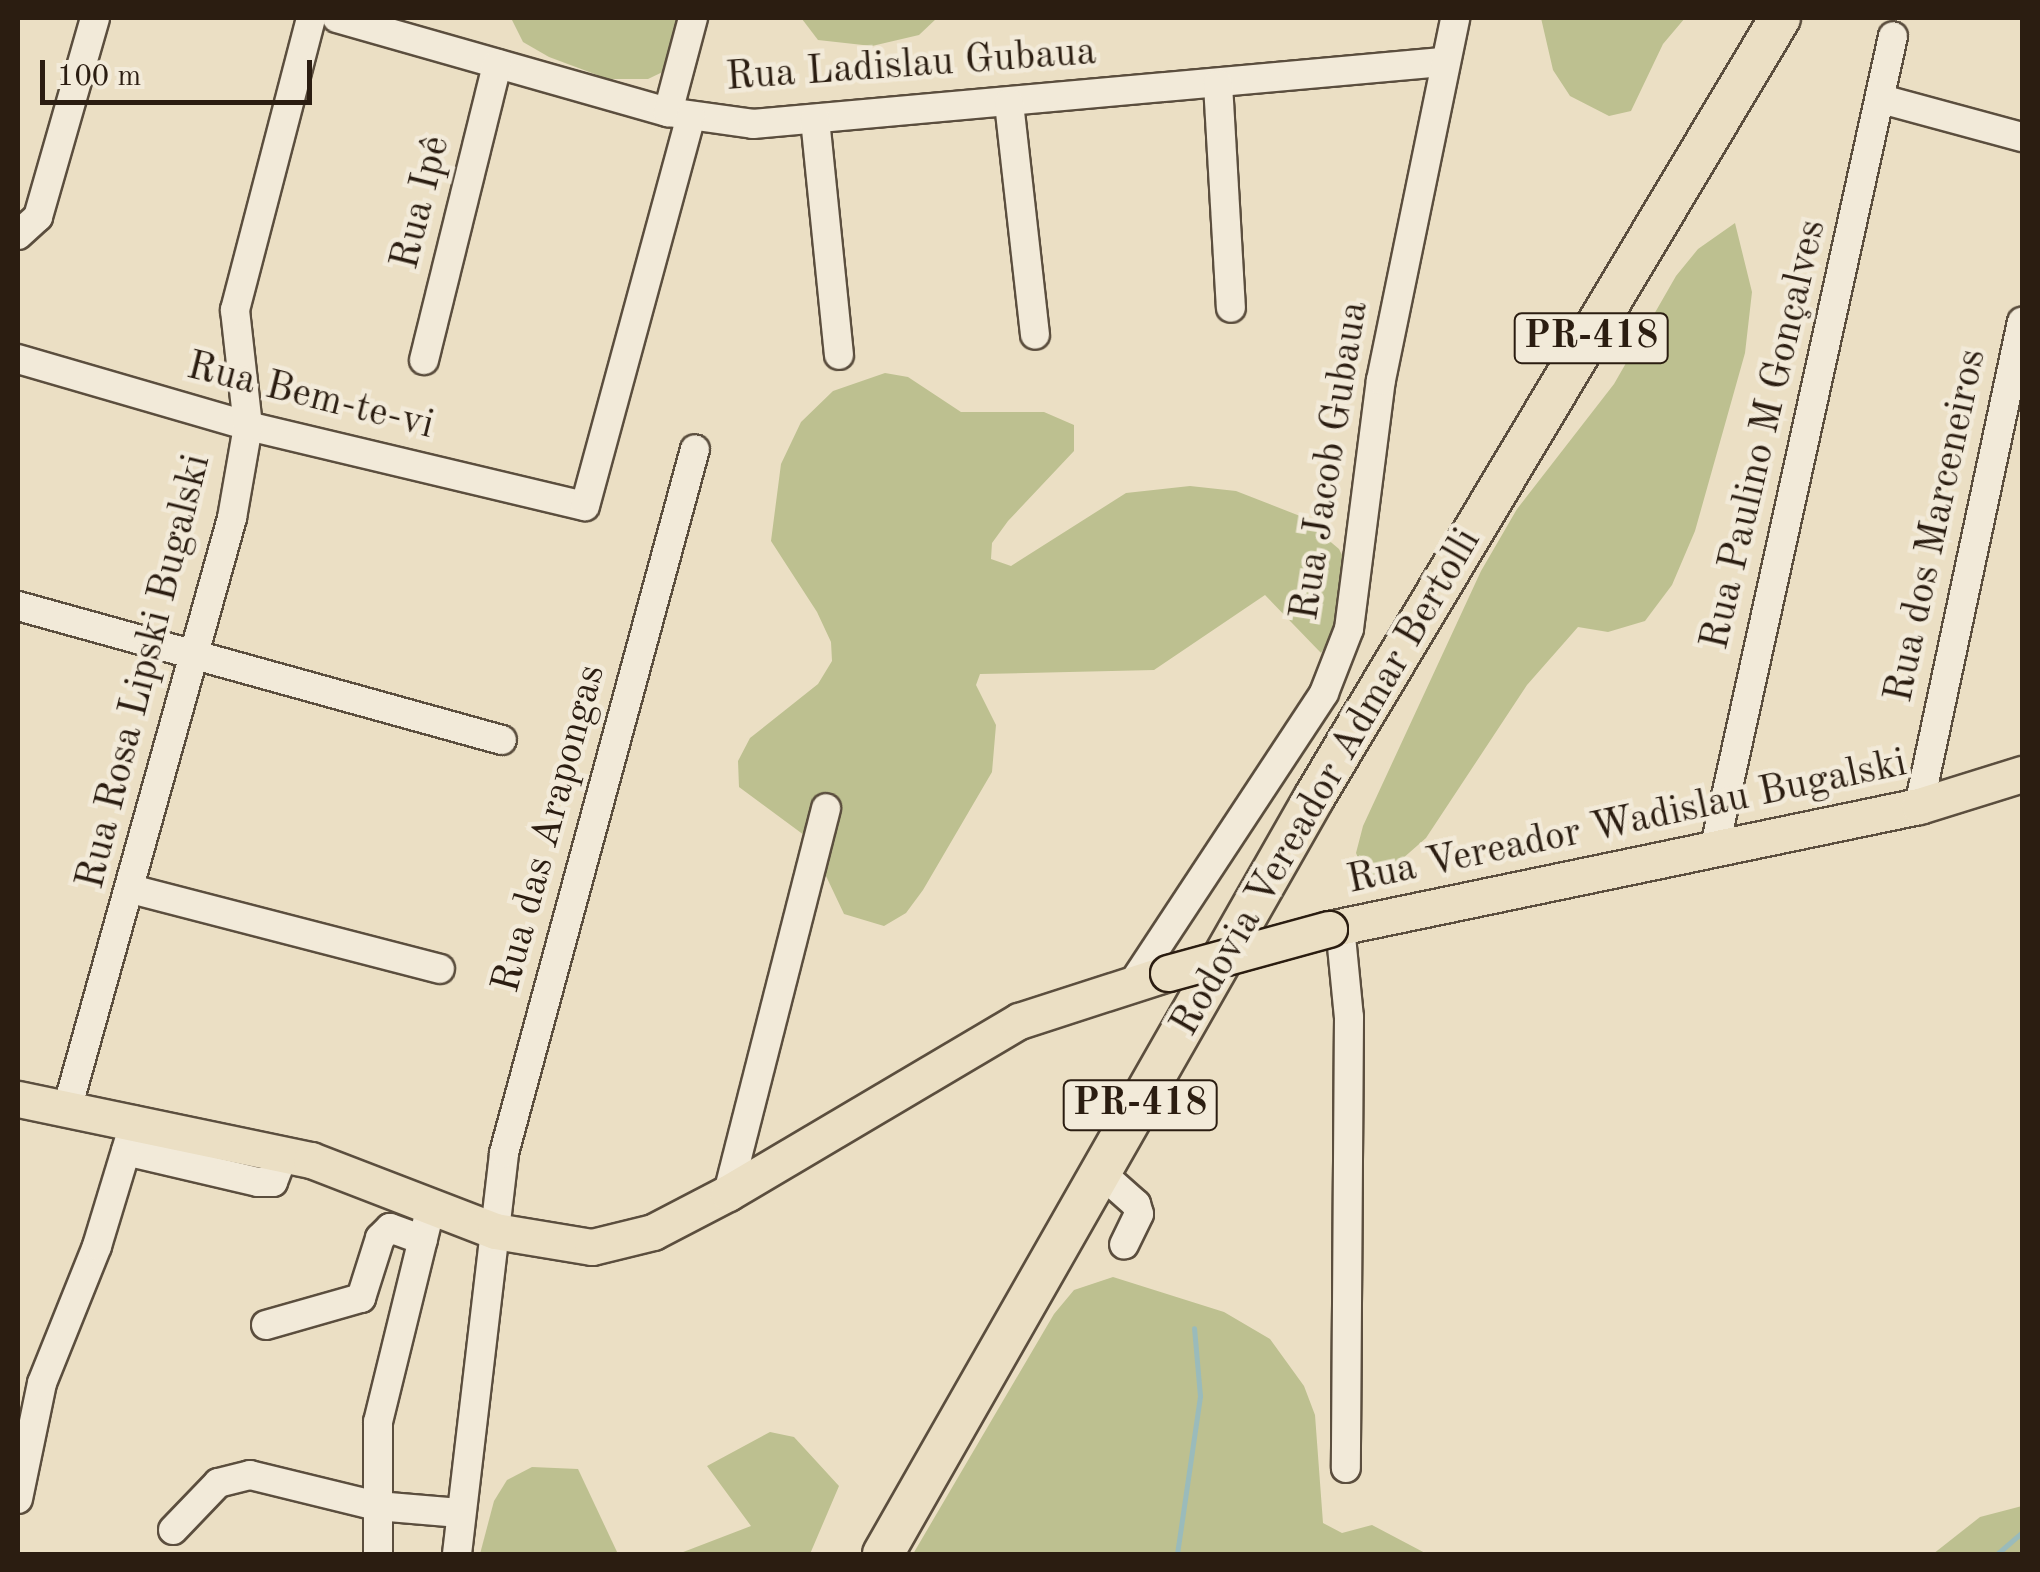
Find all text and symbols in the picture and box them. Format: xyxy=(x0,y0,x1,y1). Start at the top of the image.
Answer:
street label: Rua Ladislau Gubaua xyxy=(724,29,1098,103)
scale bar xyxy=(45,40,318,102)
text: 100 m xyxy=(57,62,141,92)
street label: Rua Ipê xyxy=(382,131,462,275)
street label: Rua Paulino M Gonçalves xyxy=(1692,215,1838,655)
street label: Rua Jacob Gubaua xyxy=(1282,298,1380,624)
road number: PR-418 xyxy=(1514,305,1668,371)
street label: Rua Bem-te-vi xyxy=(182,343,438,451)
street label: Rua dos Marceneiros xyxy=(1876,345,1998,707)
street label: Rua Rosa Lipski Bugalski xyxy=(68,450,222,894)
street label: Rodovia Vereador Admar Bertolli xyxy=(1162,521,1492,1045)
street label: Rua das Arapongas xyxy=(483,660,617,998)
street label: Rua Vereador Wadislau Bugalski xyxy=(1343,740,1911,906)
road number: PR-418 xyxy=(1062,1072,1218,1138)

